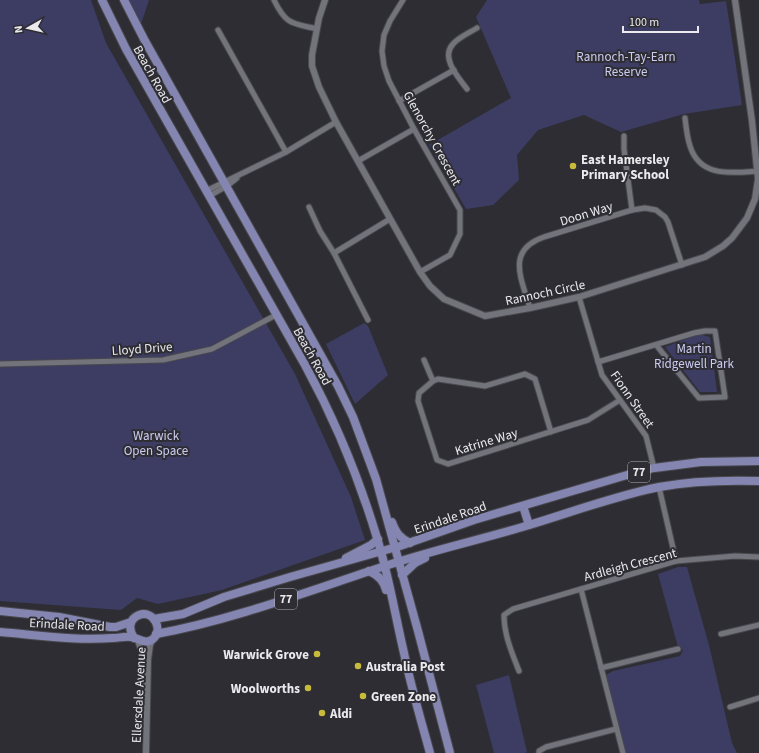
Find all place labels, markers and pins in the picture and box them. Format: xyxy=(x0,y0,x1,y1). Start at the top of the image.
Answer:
place label: East Hamersley Primary School xyxy=(581,151,670,184)
marker: East Hamersley Primary School xyxy=(568,161,578,171)
place label: Warwick Grove xyxy=(223,646,309,664)
marker: Warwick Grove xyxy=(312,649,322,659)
place label: Australia Post xyxy=(365,658,445,676)
marker: Australia Post xyxy=(353,661,363,671)
place label: Woolworths xyxy=(231,680,300,698)
marker: Woolworths xyxy=(303,683,313,693)
place label: Green Zone xyxy=(371,688,436,706)
marker: Green Zone xyxy=(358,691,368,701)
place label: Aldi xyxy=(329,705,352,723)
marker: Aldi xyxy=(317,708,327,718)

